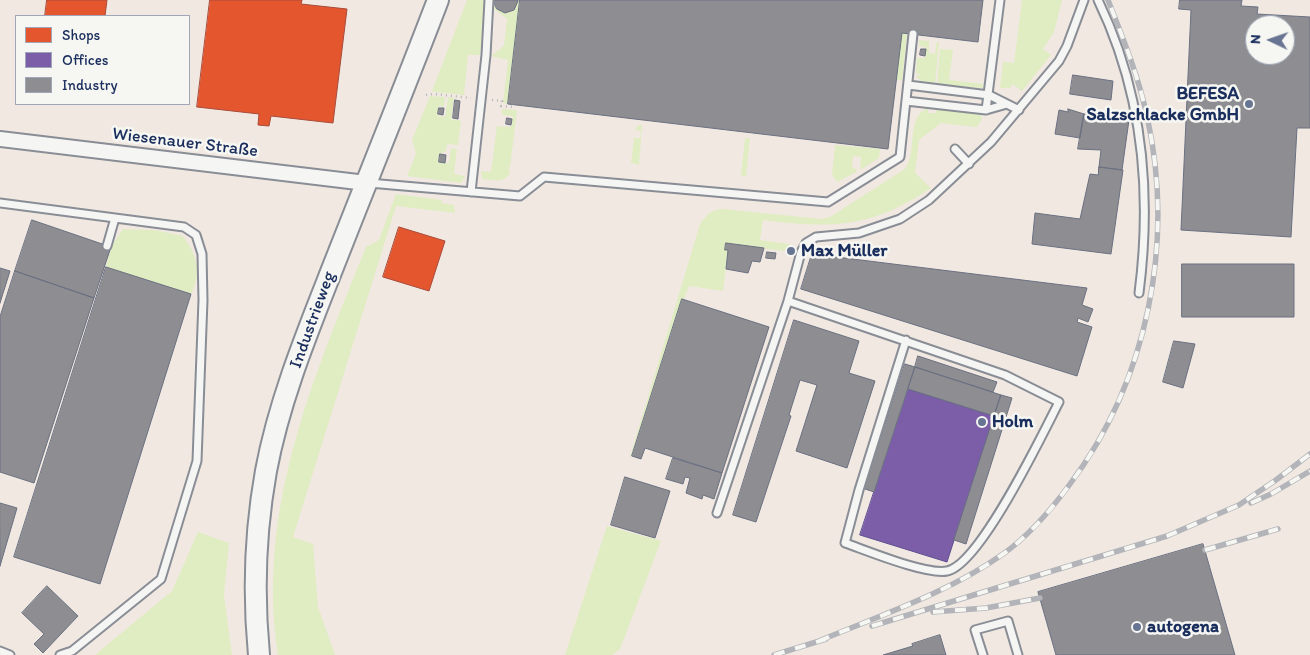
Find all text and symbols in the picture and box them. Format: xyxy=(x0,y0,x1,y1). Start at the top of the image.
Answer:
legend xyxy=(15,15,190,105)
north arrow xyxy=(1245,15,1295,65)
text: Shops xyxy=(62,26,100,44)
text: N xyxy=(1247,34,1264,44)
text: Offices xyxy=(62,51,109,69)
text: Industry xyxy=(62,76,118,94)
place label: BEFESA Salzschlacke GmbH xyxy=(1086,83,1239,126)
marker: BEFESA Salzschlacke GmbH xyxy=(1243,98,1255,110)
street label: Wiesenauer Straße xyxy=(111,123,259,163)
place label: Max Müller xyxy=(801,240,888,262)
marker: Max Müller xyxy=(785,245,797,257)
street label: Industrieweg xyxy=(285,269,341,371)
place label: Holm xyxy=(992,411,1033,433)
marker: Holm xyxy=(976,416,988,428)
place label: autogena xyxy=(1147,616,1219,638)
marker: autogena xyxy=(1131,621,1143,633)

